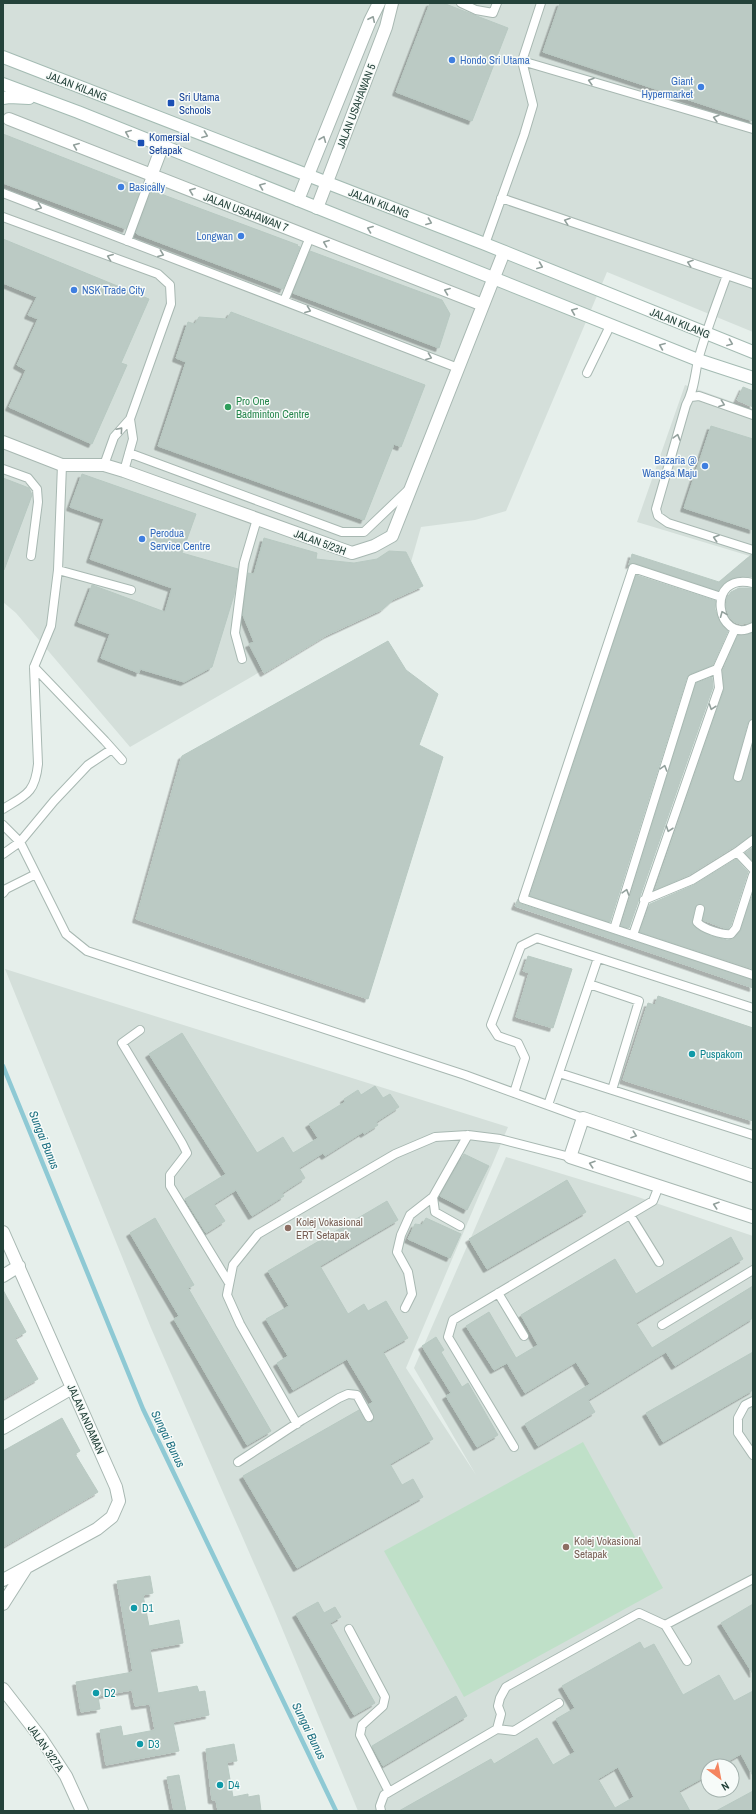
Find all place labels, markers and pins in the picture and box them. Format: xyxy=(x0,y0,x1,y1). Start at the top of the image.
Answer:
place label: Hondo Sri Utama xyxy=(460,53,530,67)
marker: Hondo Sri Utama xyxy=(447,55,457,65)
place label: Giant Hypermarket xyxy=(641,74,693,101)
marker: Giant Hypermarket xyxy=(696,82,706,92)
place label: Sri Utama Schools xyxy=(179,90,220,117)
marker: Sri Utama Schools xyxy=(166,98,176,108)
place label: Komersial Setapak xyxy=(149,130,190,157)
marker: Komersial Setapak xyxy=(136,138,146,148)
place label: Basically xyxy=(129,180,166,194)
marker: Basically xyxy=(116,182,126,192)
place label: Longwan xyxy=(196,229,233,243)
marker: Longwan xyxy=(236,231,246,241)
place label: NSK Trade City xyxy=(82,283,145,297)
marker: NSK Trade City xyxy=(69,285,79,295)
place label: Pro One Badminton Centre xyxy=(236,394,309,421)
marker: Pro One Badminton Centre xyxy=(223,402,233,412)
place label: Bazaria @ Wangsa Maju xyxy=(642,453,697,480)
marker: Bazaria @ Wangsa Maju xyxy=(700,461,710,471)
place label: Perodua Service Centre xyxy=(150,526,210,553)
marker: Perodua Service Centre xyxy=(137,534,147,544)
place label: Puspakom xyxy=(700,1047,743,1061)
marker: Puspakom xyxy=(687,1049,697,1059)
place label: Kolej Vokasional ERT Setapak xyxy=(296,1215,363,1242)
marker: Kolej Vokasional ERT Setapak xyxy=(283,1223,293,1233)
place label: Kolej Vokasional Setapak xyxy=(574,1534,641,1561)
marker: Kolej Vokasional Setapak xyxy=(561,1542,571,1552)
place label: D1 xyxy=(142,1601,154,1615)
marker: D1 xyxy=(129,1603,139,1613)
place label: D2 xyxy=(104,1686,116,1700)
marker: D2 xyxy=(91,1688,101,1698)
place label: D3 xyxy=(148,1737,160,1751)
marker: D3 xyxy=(135,1739,145,1749)
place label: D4 xyxy=(228,1778,240,1792)
marker: D4 xyxy=(215,1780,225,1790)

